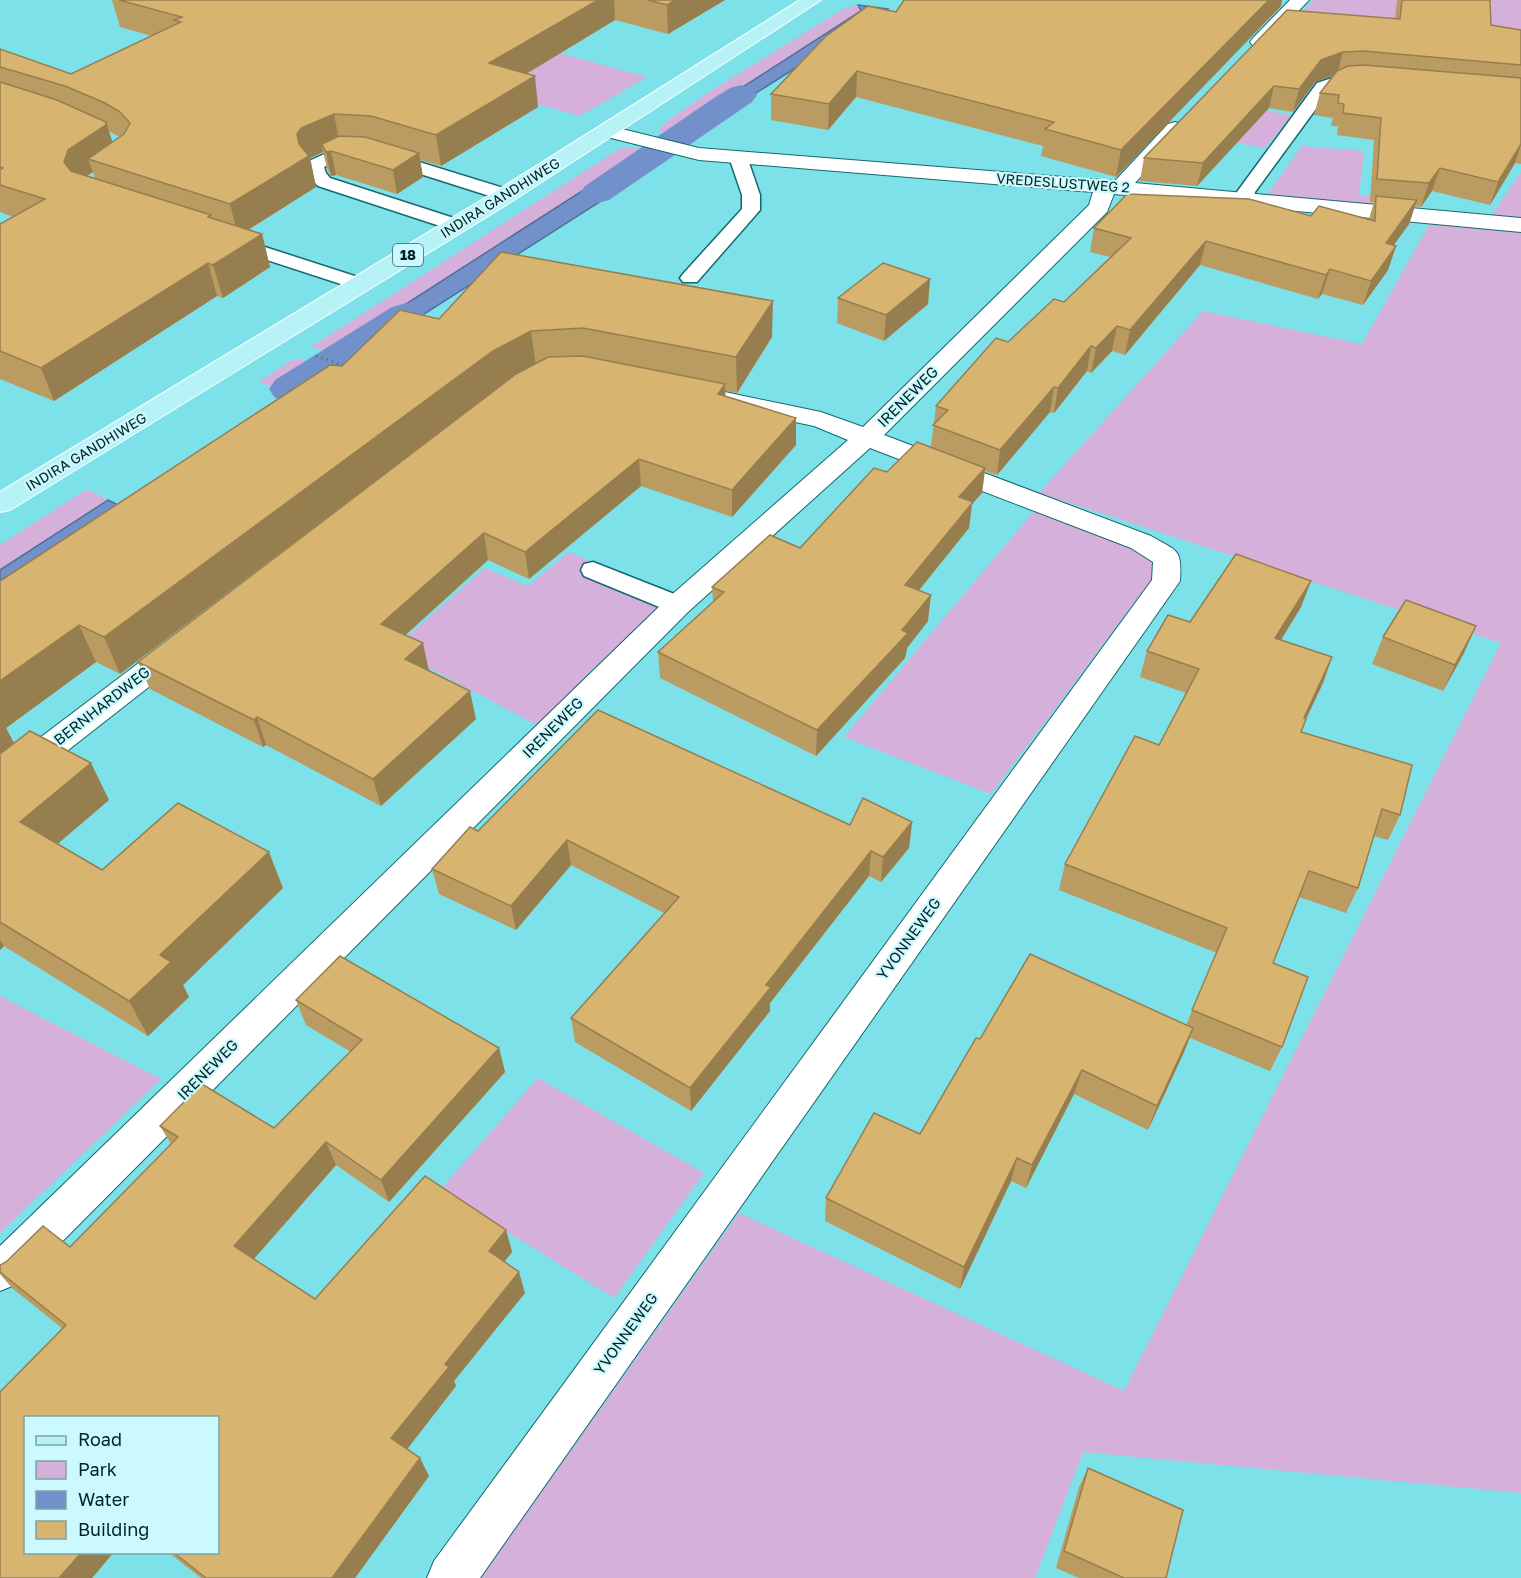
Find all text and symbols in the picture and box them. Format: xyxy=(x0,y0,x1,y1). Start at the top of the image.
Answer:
street label: INDIRA GANDHIWEG xyxy=(437,154,563,241)
street label: VREDESLUSTWEG 2 xyxy=(996,169,1130,196)
road number: 18 xyxy=(393,244,423,266)
street label: IRENEWEG xyxy=(873,362,941,430)
street label: INDIRA GANDHIWEG xyxy=(22,409,149,494)
street label: BERNHARDWEG xyxy=(50,662,153,748)
street label: IRENEWEG xyxy=(518,693,586,761)
street label: YVONNEWEG xyxy=(872,894,944,983)
street label: IRENEWEG xyxy=(173,1035,241,1103)
street label: YVONNEWEG xyxy=(589,1289,661,1378)
legend xyxy=(24,1416,219,1554)
text: Road xyxy=(78,1428,122,1450)
text: Park xyxy=(78,1458,117,1480)
text: Water xyxy=(78,1488,129,1510)
text: Building xyxy=(78,1518,149,1540)

